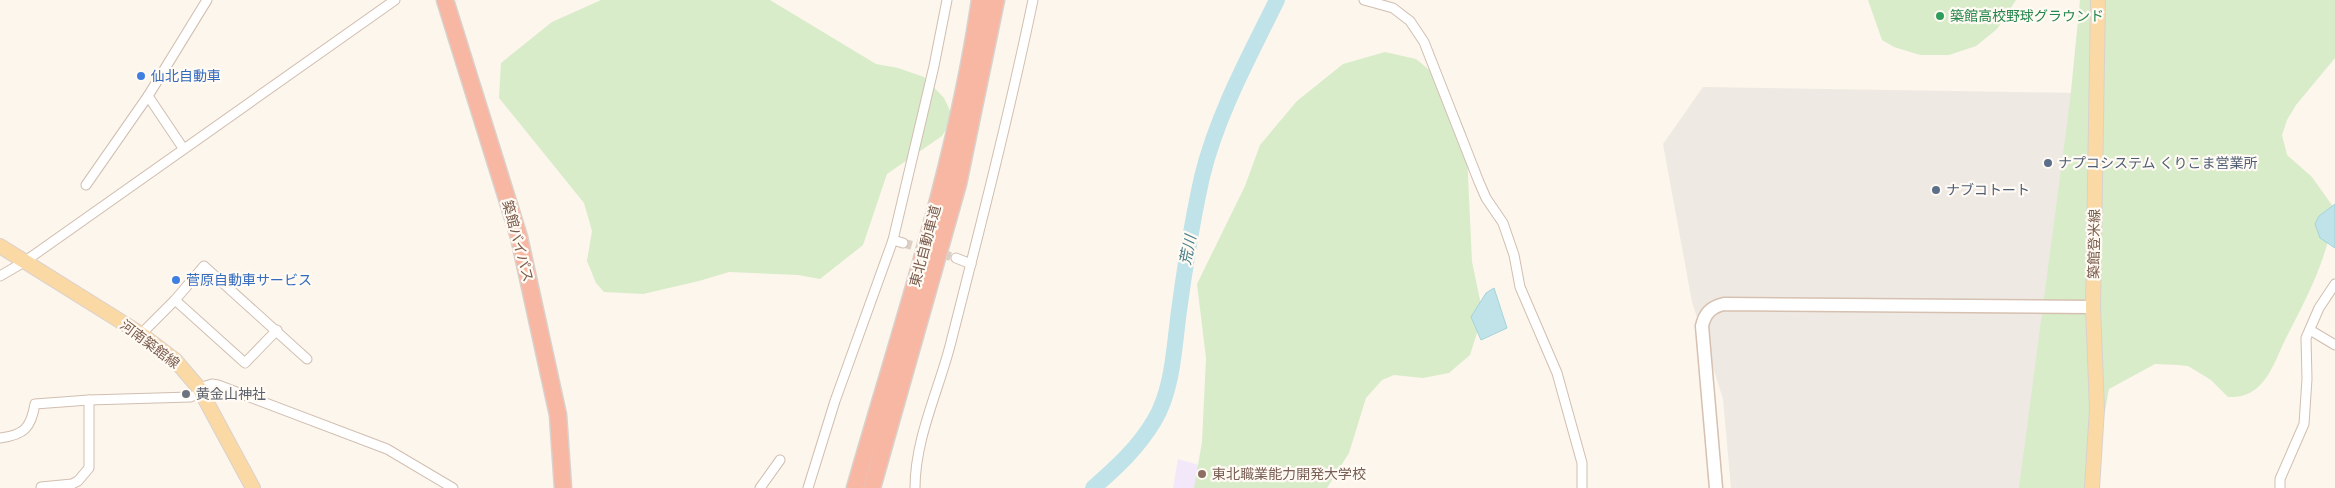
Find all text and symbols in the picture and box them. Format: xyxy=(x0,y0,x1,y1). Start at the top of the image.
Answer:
place label: 築館高校野球グラウンド xyxy=(1950,8,2104,24)
marker: 築館高校野球グラウンド xyxy=(1934,10,1946,22)
place label: 仙北自動車 xyxy=(151,68,221,84)
marker: 仙北自動車 xyxy=(135,70,147,82)
place label: ナプコシステム くりこま営業所 xyxy=(2058,155,2257,171)
marker: ナプコシステム くりこま営業所 xyxy=(2042,157,2054,169)
place label: ナブコトート xyxy=(1946,182,2030,198)
marker: ナブコトート xyxy=(1930,184,1942,196)
street label: 築館バイパス xyxy=(499,198,537,284)
street label: 東北自動車道 xyxy=(906,203,944,289)
street label: 築館登米線 xyxy=(2085,209,2103,279)
water label: 荒川 xyxy=(1176,232,1199,266)
place label: 菅原自動車サービス xyxy=(186,272,312,288)
marker: 菅原自動車サービス xyxy=(170,274,182,286)
street label: 河南築館線 xyxy=(117,317,183,371)
place label: 黄金山神社 xyxy=(196,386,266,402)
marker: 黄金山神社 xyxy=(180,388,192,400)
place label: 東北職業能力開発大学校 xyxy=(1212,466,1366,482)
marker: 東北職業能力開発大学校 xyxy=(1196,468,1208,480)

